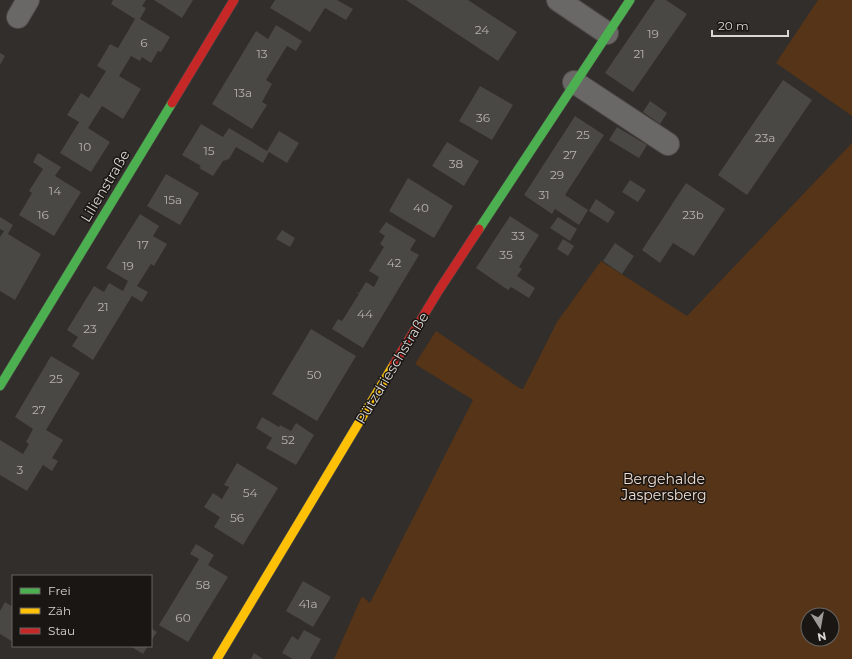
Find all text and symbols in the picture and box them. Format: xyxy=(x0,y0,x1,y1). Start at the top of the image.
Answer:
scale bar xyxy=(712,12,788,38)
text: 20 m xyxy=(718,18,749,33)
house number: 24 xyxy=(475,22,489,37)
house number: 19 xyxy=(647,26,659,41)
house number: 6 xyxy=(140,35,148,50)
house number: 13 xyxy=(256,46,268,61)
house number: 21 xyxy=(633,46,645,61)
house number: 13a xyxy=(234,85,252,100)
house number: 36 xyxy=(476,110,490,125)
house number: 25 xyxy=(576,127,590,142)
house number: 23a xyxy=(755,130,775,145)
house number: 10 xyxy=(79,139,91,154)
house number: 15 xyxy=(203,143,215,158)
street label: Lilienstraße xyxy=(76,147,134,225)
house number: 27 xyxy=(563,147,577,162)
house number: 38 xyxy=(449,156,464,171)
house number: 29 xyxy=(550,167,564,182)
house number: 14 xyxy=(49,183,61,198)
house number: 31 xyxy=(538,187,550,202)
house number: 15a xyxy=(164,192,182,207)
house number: 40 xyxy=(413,200,429,215)
house number: 16 xyxy=(37,207,49,222)
house number: 23b xyxy=(682,207,704,222)
house number: 33 xyxy=(511,228,525,243)
house number: 17 xyxy=(137,237,149,252)
house number: 35 xyxy=(499,247,513,262)
house number: 42 xyxy=(387,255,402,270)
house number: 19 xyxy=(122,258,134,273)
house number: 21 xyxy=(97,299,109,314)
house number: 44 xyxy=(357,306,373,321)
street label: Pützdrieschstraße xyxy=(352,309,432,427)
house number: 23 xyxy=(83,321,97,336)
house number: 50 xyxy=(307,367,321,382)
house number: 25 xyxy=(49,371,63,386)
house number: 27 xyxy=(32,402,46,417)
house number: 52 xyxy=(281,432,295,447)
house number: 3 xyxy=(17,462,24,477)
park label: Bergehalde Jaspersberg xyxy=(620,470,707,504)
house number: 54 xyxy=(243,485,257,500)
house number: 56 xyxy=(230,510,244,525)
legend xyxy=(12,575,152,647)
house number: 58 xyxy=(196,577,211,592)
text: Frei xyxy=(48,583,71,598)
house number: 41a xyxy=(298,596,318,611)
text: Zäh xyxy=(48,603,71,618)
north arrow xyxy=(800,607,840,647)
house number: 60 xyxy=(175,610,191,625)
text: Stau xyxy=(48,623,75,638)
text: N xyxy=(816,629,828,645)

